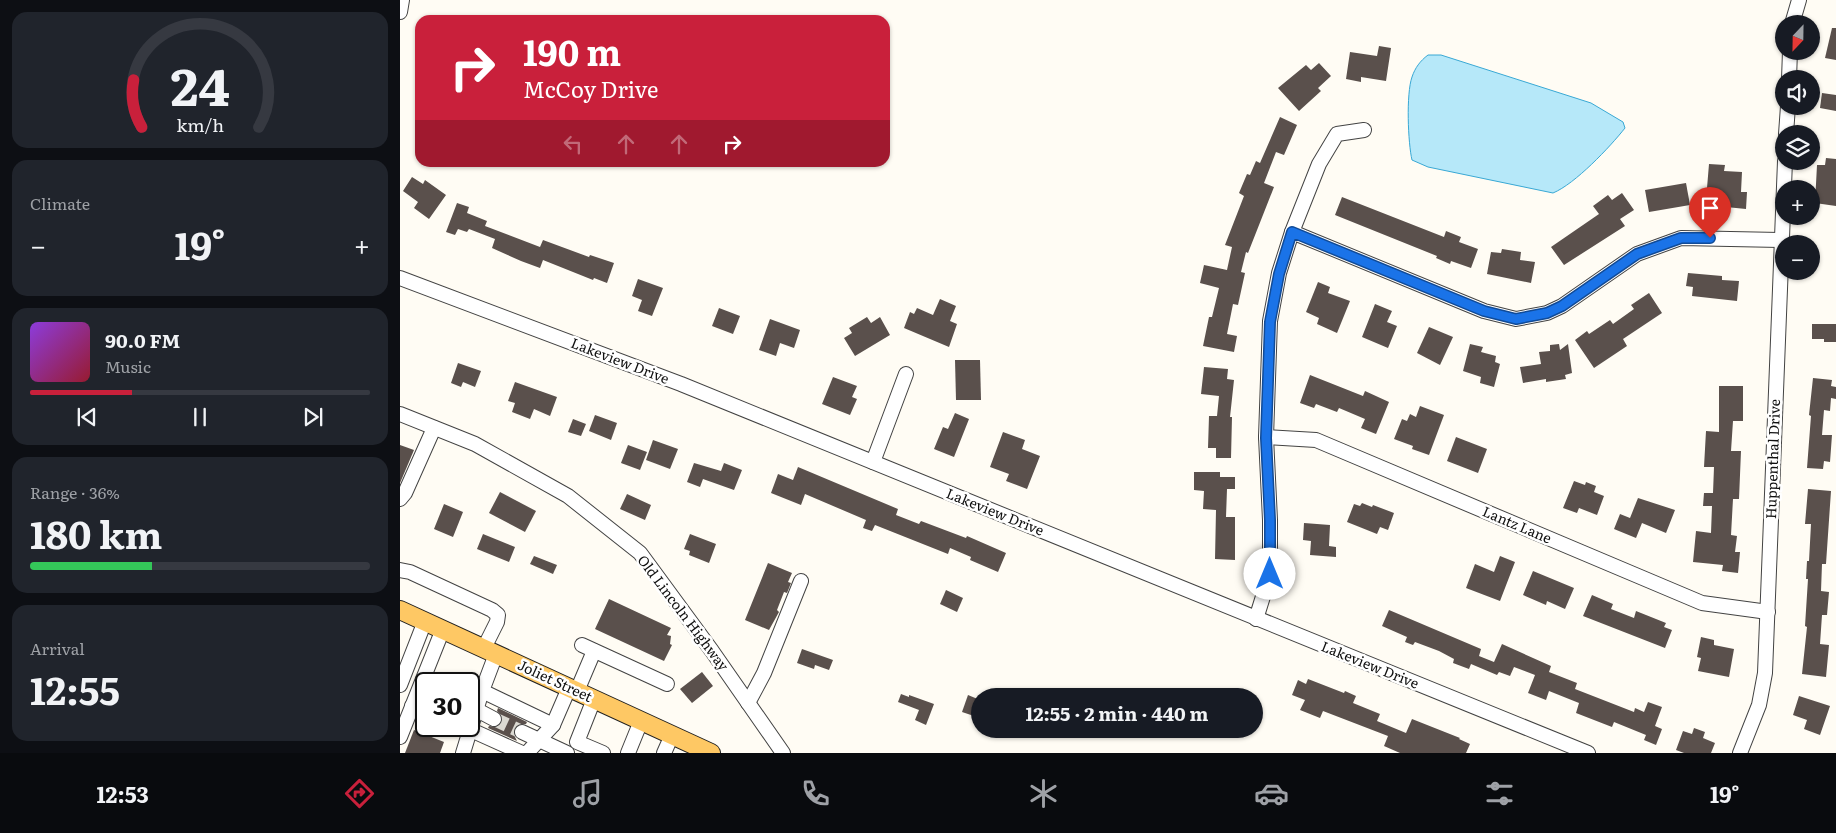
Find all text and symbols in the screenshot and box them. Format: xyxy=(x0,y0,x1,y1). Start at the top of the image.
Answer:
north arrow xyxy=(1775,15,1820,60)
map controls xyxy=(1775,15,1820,280)
text: 190 m xyxy=(523,25,621,77)
icon: right xyxy=(440,35,505,100)
text: 24 xyxy=(170,45,230,122)
button: sound xyxy=(1775,70,1820,115)
text: McCoy Drive xyxy=(523,72,658,105)
text: km/h xyxy=(176,111,224,138)
button: layers xyxy=(1775,125,1820,170)
icon: left xyxy=(559,130,587,158)
icon: ahead xyxy=(612,130,640,158)
icon: ahead xyxy=(665,130,693,158)
icon: right xyxy=(718,130,746,158)
button: + xyxy=(1775,180,1820,225)
pin xyxy=(1689,187,1731,238)
text: Climate xyxy=(30,191,90,215)
icon: arrive xyxy=(1696,194,1724,222)
text: 19° xyxy=(175,215,226,272)
text: − xyxy=(30,223,46,265)
text: + xyxy=(354,223,370,265)
button: − xyxy=(1775,235,1820,280)
text: 90.0 FM xyxy=(105,326,180,354)
street label: Lakeview Drive xyxy=(568,332,672,388)
text: Music xyxy=(105,354,151,378)
street label: Huppenthal Drive xyxy=(1760,399,1784,519)
icon: previous xyxy=(73,403,101,431)
icon: pause xyxy=(186,403,214,431)
icon: next xyxy=(299,403,327,431)
text: Range · 36% xyxy=(30,480,120,504)
street label: Lakeview Drive xyxy=(944,482,1047,540)
street label: Lantz Lane xyxy=(1480,501,1555,548)
text: 180 km xyxy=(30,504,162,561)
position arrow xyxy=(1243,547,1295,599)
street label: Old Lincoln Highway xyxy=(634,550,735,675)
street label: Lakeview Drive xyxy=(1319,635,1422,693)
text: Arrival xyxy=(30,636,85,660)
street label: Joliet Street xyxy=(515,654,596,706)
text: 12:55 xyxy=(30,660,120,717)
speed limit sign: 30 xyxy=(415,672,480,737)
text: 12:55 · 2 min · 440 m xyxy=(1025,699,1209,727)
icon: directions xyxy=(342,776,377,811)
icon: music xyxy=(570,776,605,811)
icon: phone xyxy=(798,776,833,811)
icon: climate xyxy=(1026,776,1061,811)
icon: car xyxy=(1254,776,1289,811)
icon: filters xyxy=(1482,776,1517,811)
text: 12:53 xyxy=(97,777,149,810)
text: 19° xyxy=(1710,777,1739,810)

